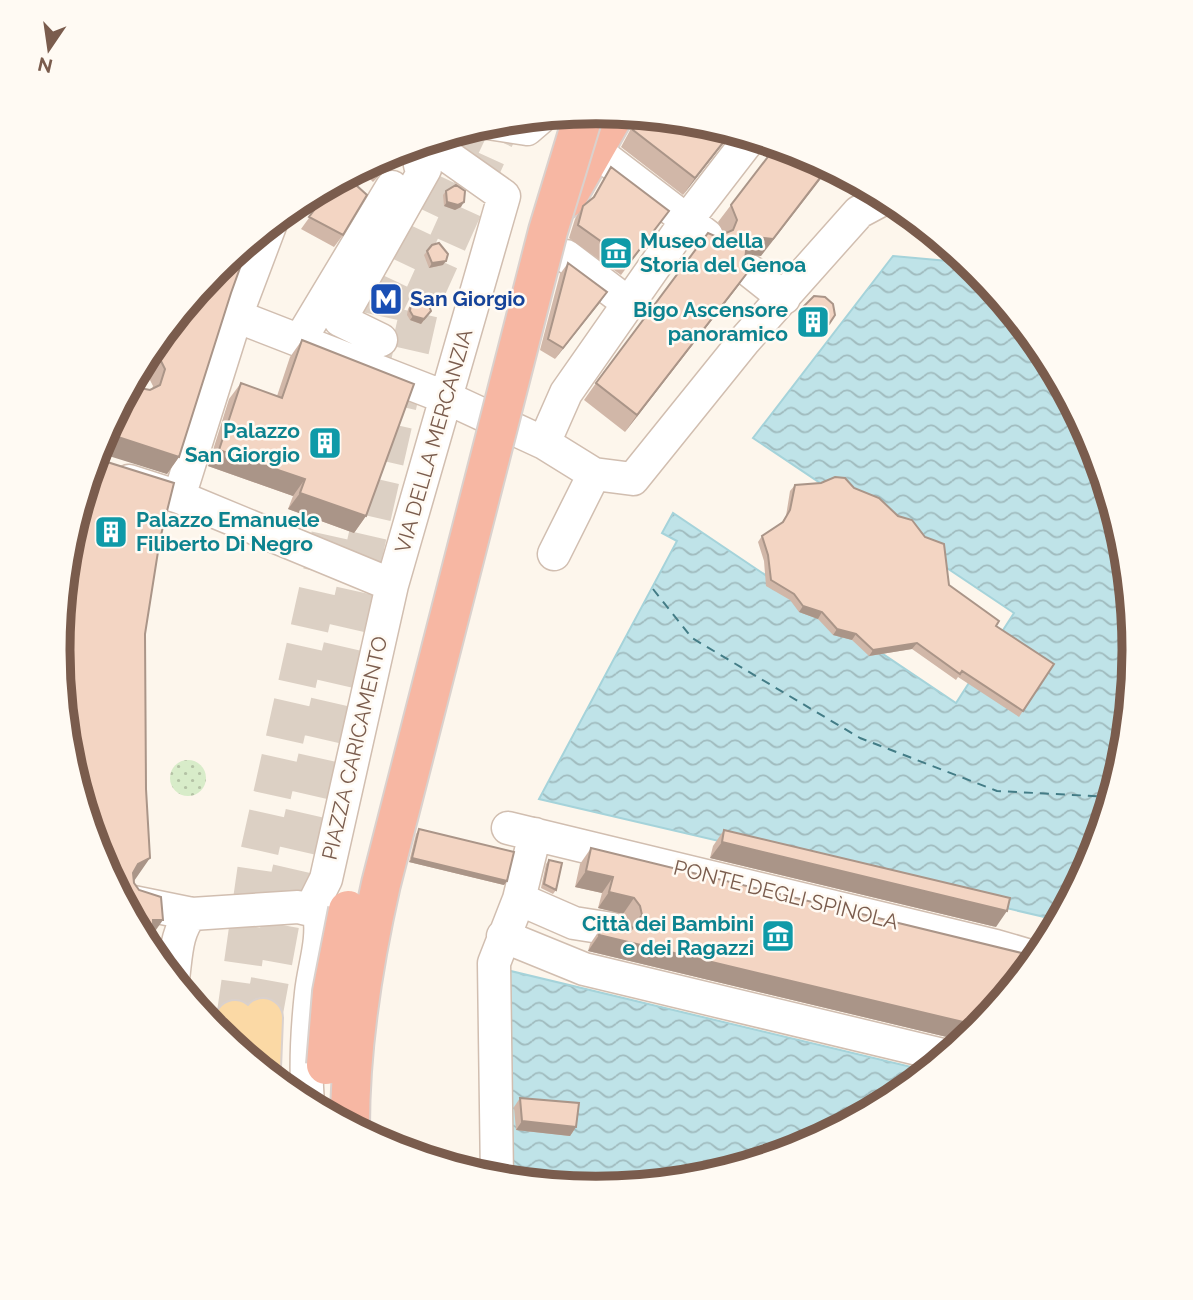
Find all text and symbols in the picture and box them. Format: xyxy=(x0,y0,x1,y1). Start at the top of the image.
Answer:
north arrow xyxy=(14,14,84,84)
text: N xyxy=(36,53,55,78)
place label: Museo della Storia del Genoa xyxy=(640,228,806,277)
museum icon: Museo della Storia del Genoa xyxy=(597,234,635,272)
metro station icon: San Giorgio xyxy=(367,280,405,318)
place label: San Giorgio xyxy=(410,286,526,311)
place label: Bigo Ascensore panoramico xyxy=(633,297,788,346)
building icon: Bigo Ascensore panoramico xyxy=(794,303,832,341)
street label: VIA DELLA MERCANZIA xyxy=(390,326,477,556)
place label: Palazzo San Giorgio xyxy=(185,418,300,467)
building icon: Palazzo San Giorgio xyxy=(306,424,344,462)
place label: Palazzo Emanuele Filiberto Di Negro xyxy=(136,507,320,556)
building icon: Palazzo Emanuele Filiberto Di Negro xyxy=(92,513,130,551)
street label: PIAZZA CARICAMENTO xyxy=(317,634,392,862)
street label: PONTE DEGLI SPÌNOLA xyxy=(671,854,901,935)
place label: Città dei Bambini e dei Ragazzi xyxy=(582,911,754,960)
museum icon: Città dei Bambini e dei Ragazzi xyxy=(759,917,797,955)

